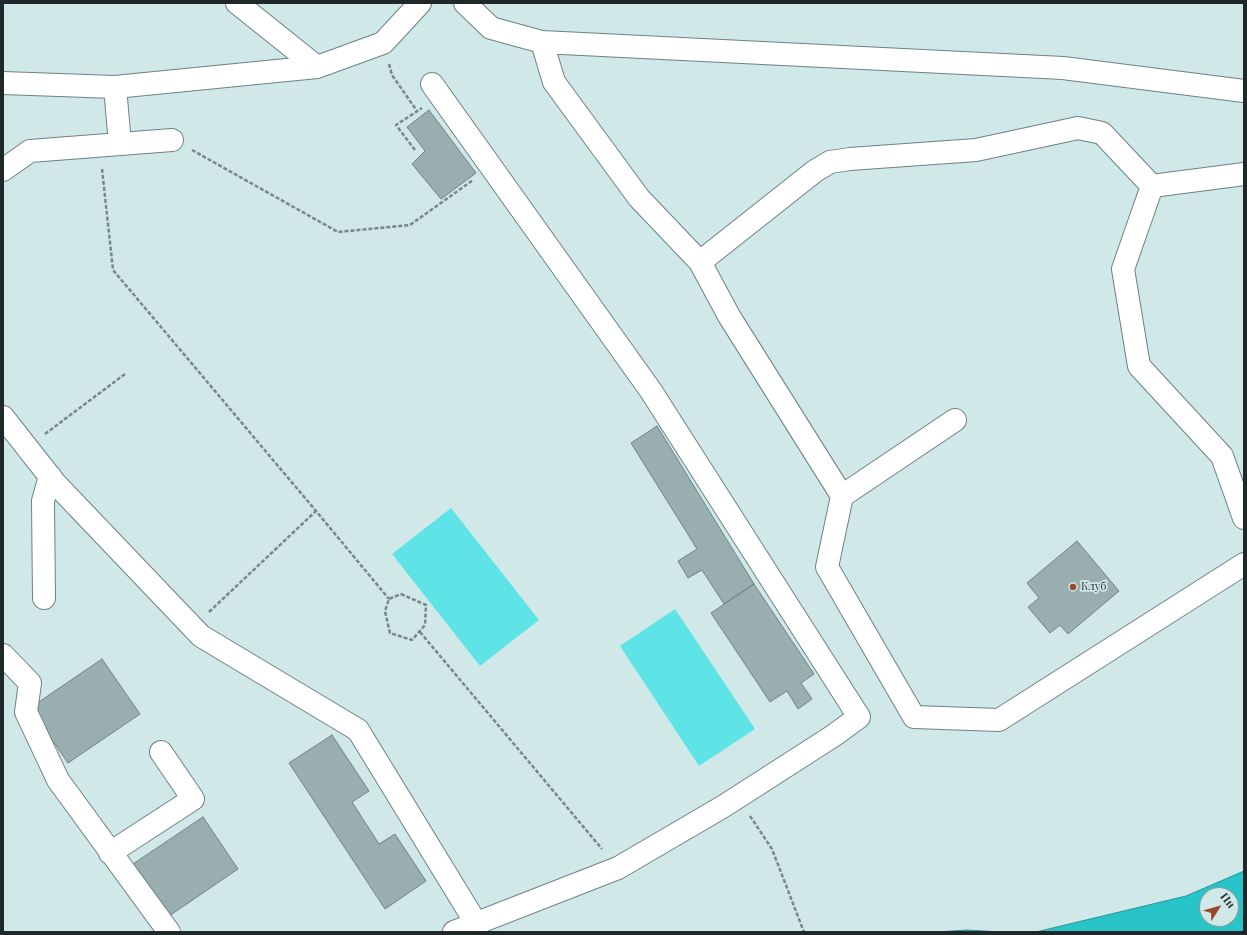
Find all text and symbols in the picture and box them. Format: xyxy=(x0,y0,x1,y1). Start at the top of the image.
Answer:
place label: Клуб xyxy=(1081,580,1106,594)
marker: Клуб xyxy=(1068,582,1078,592)
north arrow xyxy=(1199,887,1239,927)
text: Пн xyxy=(1217,889,1239,911)

